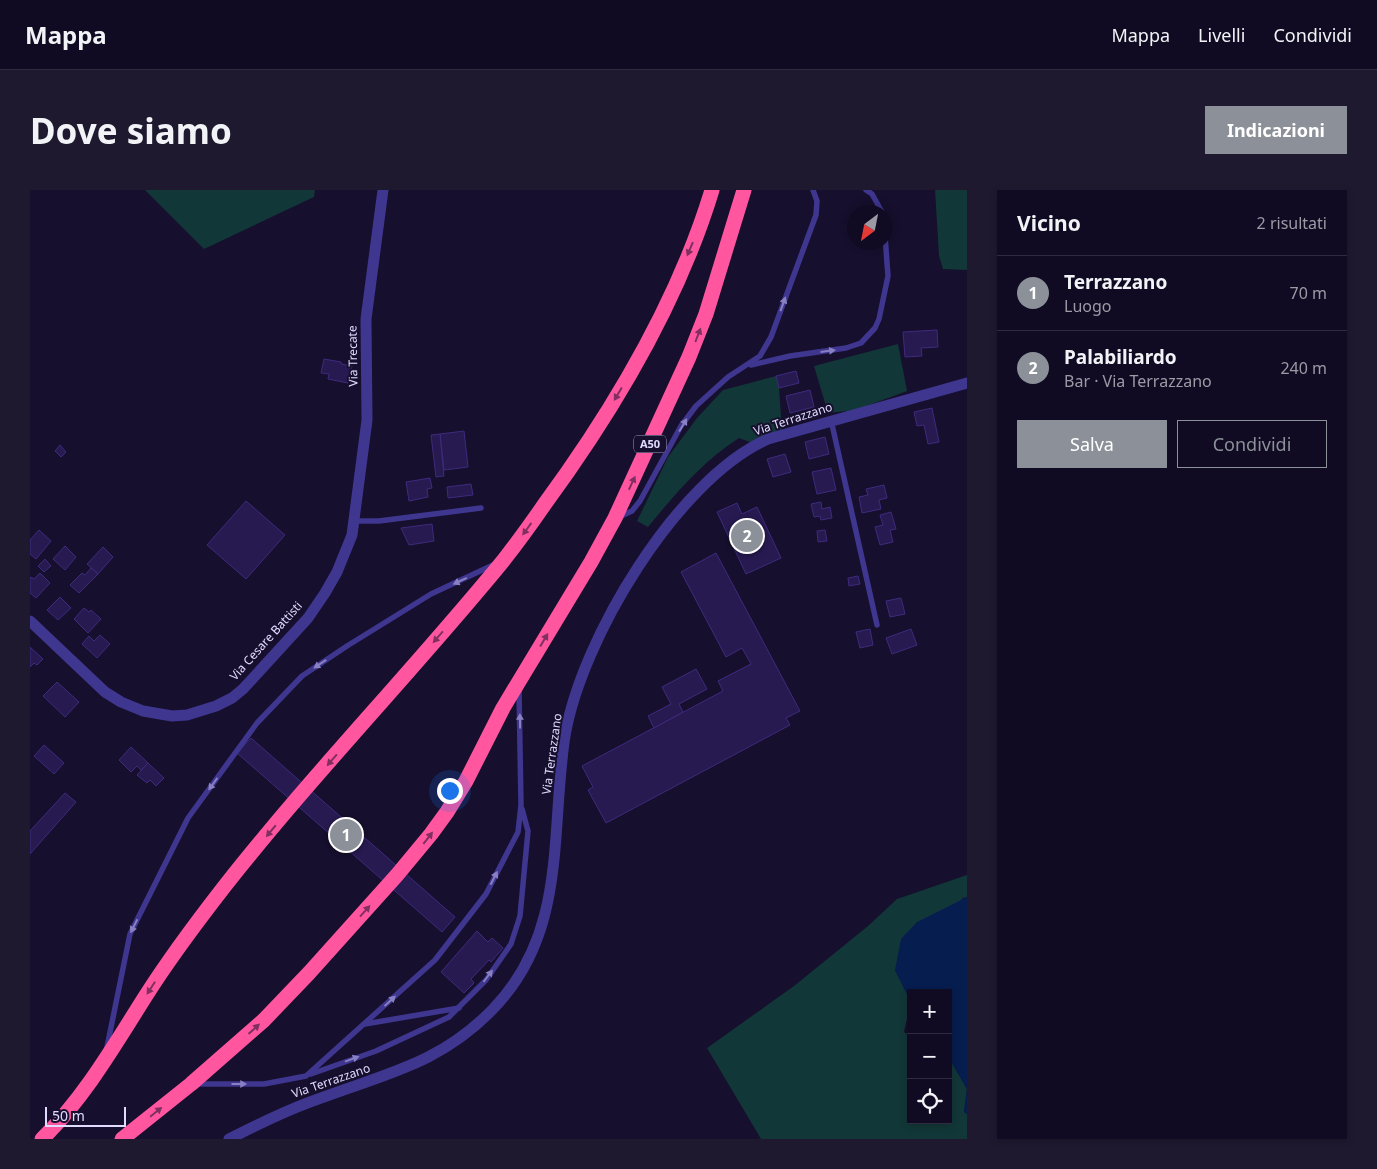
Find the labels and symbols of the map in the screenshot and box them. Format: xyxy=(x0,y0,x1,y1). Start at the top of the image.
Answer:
north arrow xyxy=(847,205,892,250)
one-way arrow xyxy=(686,242,694,256)
one-way arrow xyxy=(779,296,787,311)
street label: Via Trecate xyxy=(343,325,362,387)
one-way arrow xyxy=(695,327,702,342)
one-way arrow xyxy=(820,347,836,355)
one-way arrow xyxy=(613,388,622,401)
street label: Via Terrazzano xyxy=(751,398,834,439)
one-way arrow xyxy=(678,419,687,432)
road number: A50 xyxy=(634,435,666,452)
one-way arrow xyxy=(628,476,636,490)
pin: 2 xyxy=(731,517,763,555)
one-way arrow xyxy=(522,522,532,536)
one-way arrow xyxy=(453,577,467,585)
street label: Via Cesare Battisti xyxy=(225,597,306,684)
one-way arrow xyxy=(432,630,444,642)
one-way arrow xyxy=(540,633,549,646)
one-way arrow xyxy=(314,659,327,668)
street label: Via Terrazzano xyxy=(537,712,566,796)
one-way arrow xyxy=(516,713,524,729)
one-way arrow xyxy=(326,753,338,765)
one-way arrow xyxy=(208,777,218,791)
your location xyxy=(437,778,463,804)
pin: 1 xyxy=(330,816,362,854)
one-way arrow xyxy=(265,825,277,837)
one-way arrow xyxy=(423,831,433,845)
one-way arrow xyxy=(490,871,498,885)
one-way arrow xyxy=(359,906,371,918)
one-way arrow xyxy=(130,919,138,933)
one-way arrow xyxy=(483,970,494,983)
one-way arrow xyxy=(146,981,156,995)
one-way arrow xyxy=(384,995,396,1007)
one-way arrow xyxy=(247,1024,260,1035)
one-way arrow xyxy=(345,1055,360,1063)
street label: Via Terrazzano xyxy=(289,1059,372,1102)
one-way arrow xyxy=(232,1080,248,1088)
scale bar xyxy=(45,1104,126,1127)
one-way arrow xyxy=(149,1106,162,1117)

